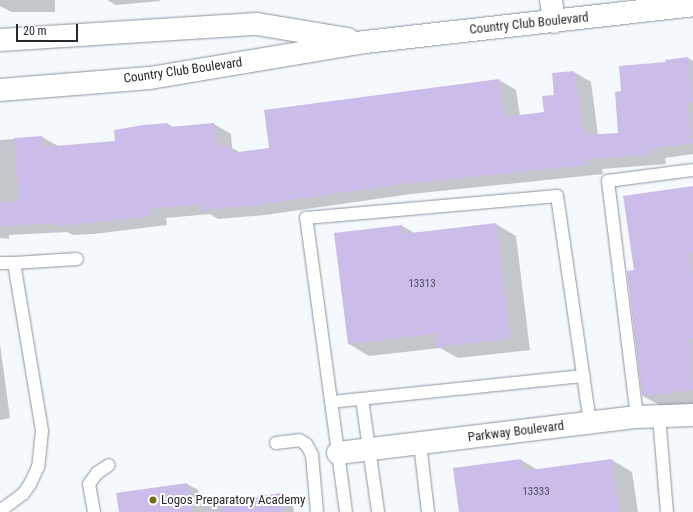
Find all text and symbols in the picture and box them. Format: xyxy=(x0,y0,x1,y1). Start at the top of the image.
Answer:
street label: Country Club Boulevard xyxy=(469,10,589,38)
scale bar xyxy=(18,16,80,42)
text: 20 m xyxy=(23,24,47,38)
street label: Country Club Boulevard xyxy=(123,55,243,87)
house number: 13313 xyxy=(408,277,436,291)
street label: Parkway Boulevard xyxy=(467,418,565,446)
house number: 13333 xyxy=(522,485,550,499)
place label: Logos Preparatory Academy xyxy=(161,492,305,508)
marker: Logos Preparatory Academy xyxy=(148,495,158,505)

